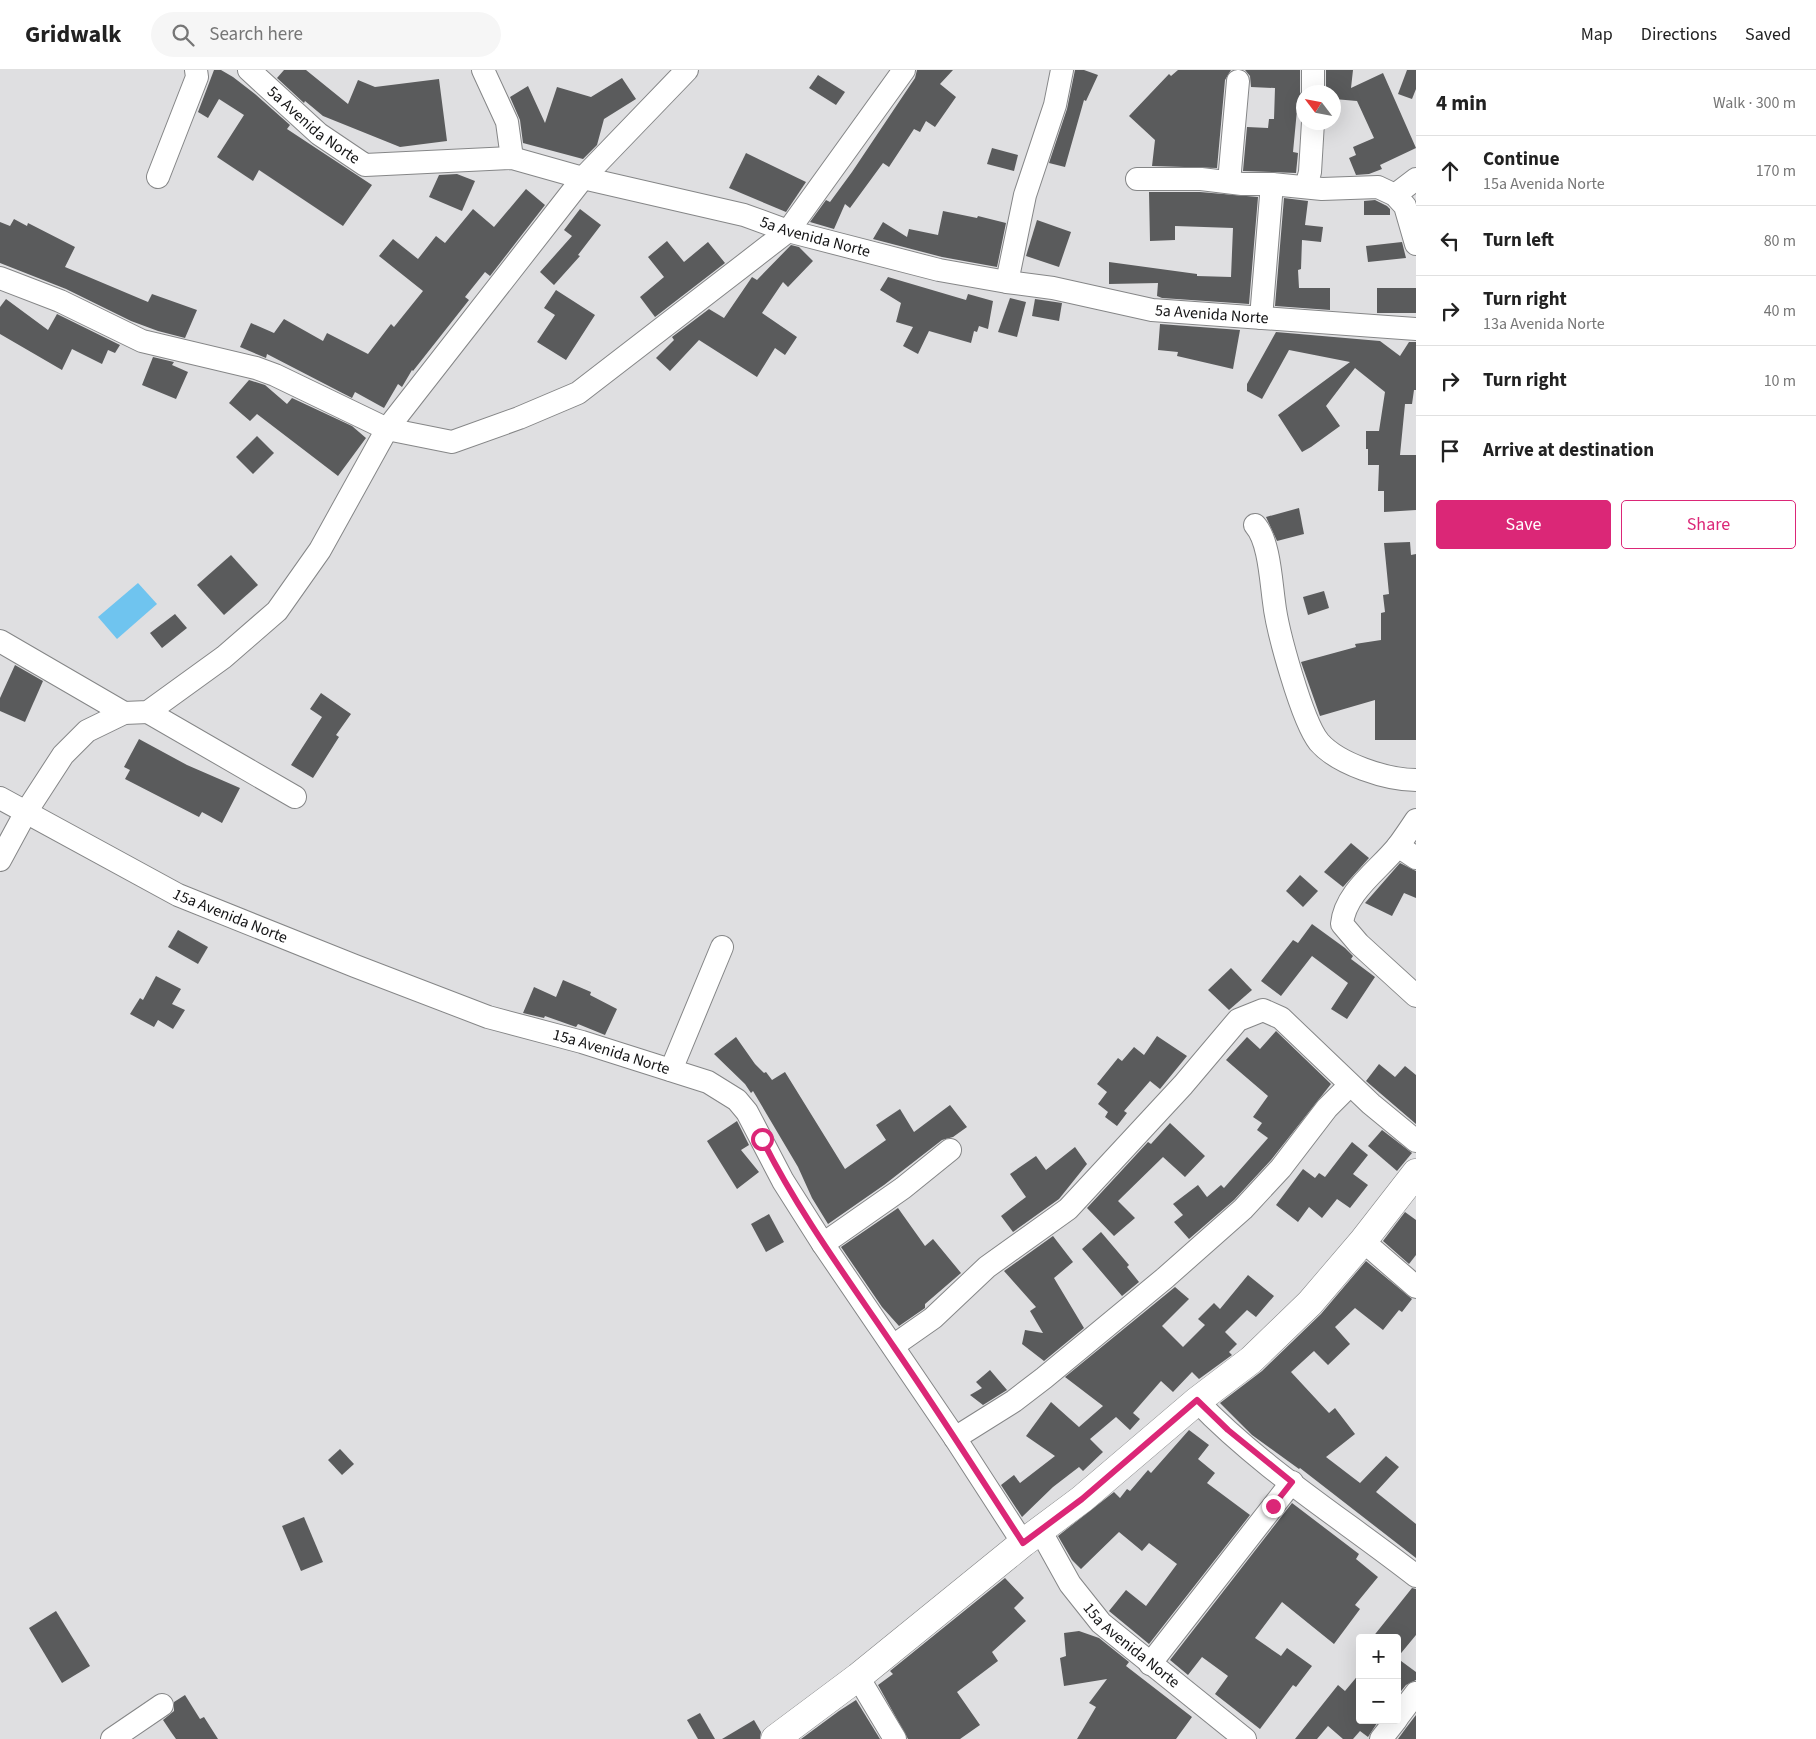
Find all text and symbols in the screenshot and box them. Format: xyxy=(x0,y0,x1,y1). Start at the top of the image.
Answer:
search box xyxy=(151,12,501,57)
text: Gridwalk xyxy=(25,17,121,52)
icon: search xyxy=(169,21,197,49)
text: Search here xyxy=(209,21,303,48)
text: Map xyxy=(1581,22,1613,47)
text: Directions xyxy=(1641,22,1717,47)
text: Saved xyxy=(1745,22,1791,47)
street label: 5a Avenida Norte xyxy=(262,81,364,169)
north arrow xyxy=(1296,85,1341,130)
text: 4 min xyxy=(1436,88,1487,118)
text: Walk · 300 m xyxy=(1713,92,1796,114)
text: Continue xyxy=(1483,146,1560,173)
icon: ahead xyxy=(1436,157,1464,185)
text: 170 m xyxy=(1756,160,1796,182)
text: 15a Avenida Norte xyxy=(1483,173,1605,195)
street label: 5a Avenida Norte xyxy=(757,211,873,263)
icon: left xyxy=(1436,227,1464,255)
text: Turn left xyxy=(1483,227,1554,254)
text: 80 m xyxy=(1764,230,1796,252)
text: Turn right xyxy=(1483,286,1567,313)
icon: right xyxy=(1436,297,1464,325)
street label: 5a Avenida Norte xyxy=(1154,299,1269,329)
text: 40 m xyxy=(1764,300,1796,322)
text: 13a Avenida Norte xyxy=(1483,313,1605,335)
icon: right xyxy=(1436,367,1464,395)
text: Turn right xyxy=(1483,367,1567,394)
text: 10 m xyxy=(1764,370,1796,392)
icon: arrive xyxy=(1436,437,1464,465)
text: Arrive at destination xyxy=(1483,437,1654,464)
button: Save xyxy=(1436,500,1611,549)
button: Share xyxy=(1621,500,1796,549)
street label: 15a Avenida Norte xyxy=(169,883,291,949)
street label: 15a Avenida Norte xyxy=(550,1024,673,1080)
route start xyxy=(751,1128,774,1151)
route end xyxy=(1262,1495,1285,1518)
street label: 15a Avenida Norte xyxy=(1078,1598,1184,1693)
map controls xyxy=(1356,1634,1401,1724)
button: + xyxy=(1356,1634,1401,1679)
button: − xyxy=(1356,1679,1401,1724)

